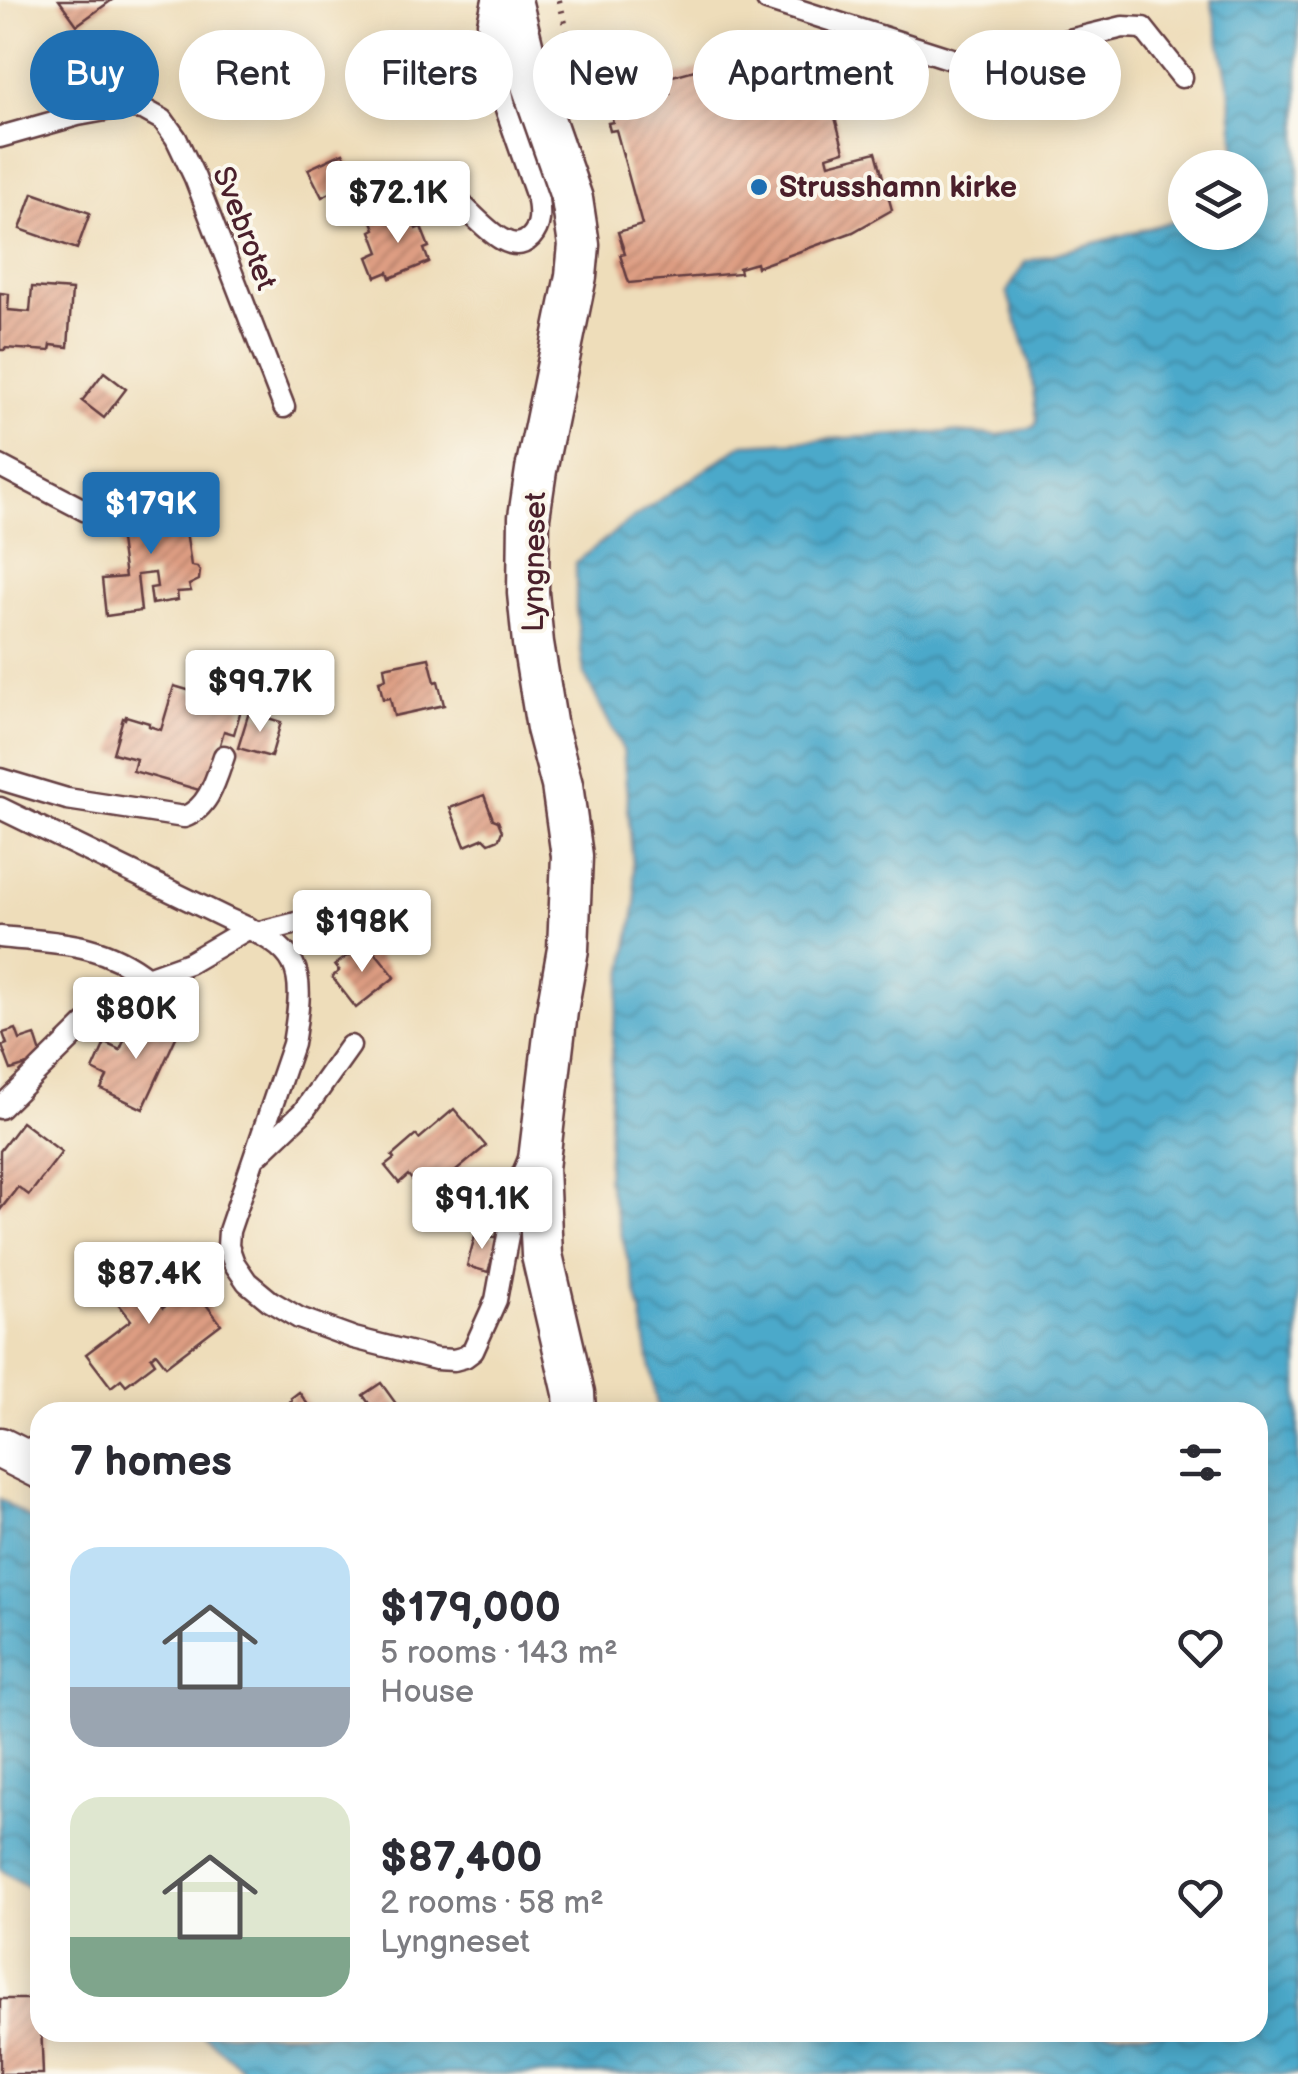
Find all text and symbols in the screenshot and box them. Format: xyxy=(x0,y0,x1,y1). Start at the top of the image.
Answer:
chip: Buy xyxy=(30,30,159,120)
chip: Rent xyxy=(179,30,325,120)
chip: Filters xyxy=(345,30,513,120)
chip: New xyxy=(533,30,673,120)
chip: Apartment xyxy=(693,30,929,120)
chip: House xyxy=(949,30,1121,120)
map controls xyxy=(1168,150,1268,250)
button: layers xyxy=(1168,150,1268,250)
pin: $72.1K xyxy=(317,161,479,246)
street label: Svebrotet xyxy=(204,162,284,295)
place label: Strusshamn kirke xyxy=(779,170,1017,206)
text: $72.1K xyxy=(348,174,448,213)
marker: Strusshamn kirke xyxy=(748,176,770,198)
pin: $179K xyxy=(81,472,221,557)
text: $179K xyxy=(105,485,197,524)
street label: Lyngneset xyxy=(516,492,554,633)
pin: $99.7K xyxy=(179,650,341,735)
text: $99.7K xyxy=(207,663,313,702)
pin: $198K xyxy=(292,890,432,975)
text: $198K xyxy=(315,903,409,942)
pin: $80K xyxy=(77,977,195,1062)
text: $80K xyxy=(95,990,177,1029)
pin: $91.1K xyxy=(401,1167,563,1252)
text: $91.1K xyxy=(434,1180,530,1219)
pin: $87.4K xyxy=(68,1242,230,1327)
text: $87.4K xyxy=(96,1255,202,1294)
icon: filters xyxy=(1173,1435,1228,1490)
text: 7 homes xyxy=(70,1437,232,1488)
text: $179,000 xyxy=(380,1583,561,1634)
icon: home xyxy=(150,1587,270,1707)
icon: heart xyxy=(1173,1620,1228,1675)
text: 5 rooms · 143 m² xyxy=(380,1634,618,1673)
text: House xyxy=(380,1673,474,1712)
text: $87,400 xyxy=(380,1833,543,1884)
icon: home xyxy=(150,1837,270,1957)
icon: heart xyxy=(1173,1870,1228,1925)
text: 2 rooms · 58 m² xyxy=(380,1884,604,1923)
text: Lyngneset xyxy=(380,1923,530,1962)

